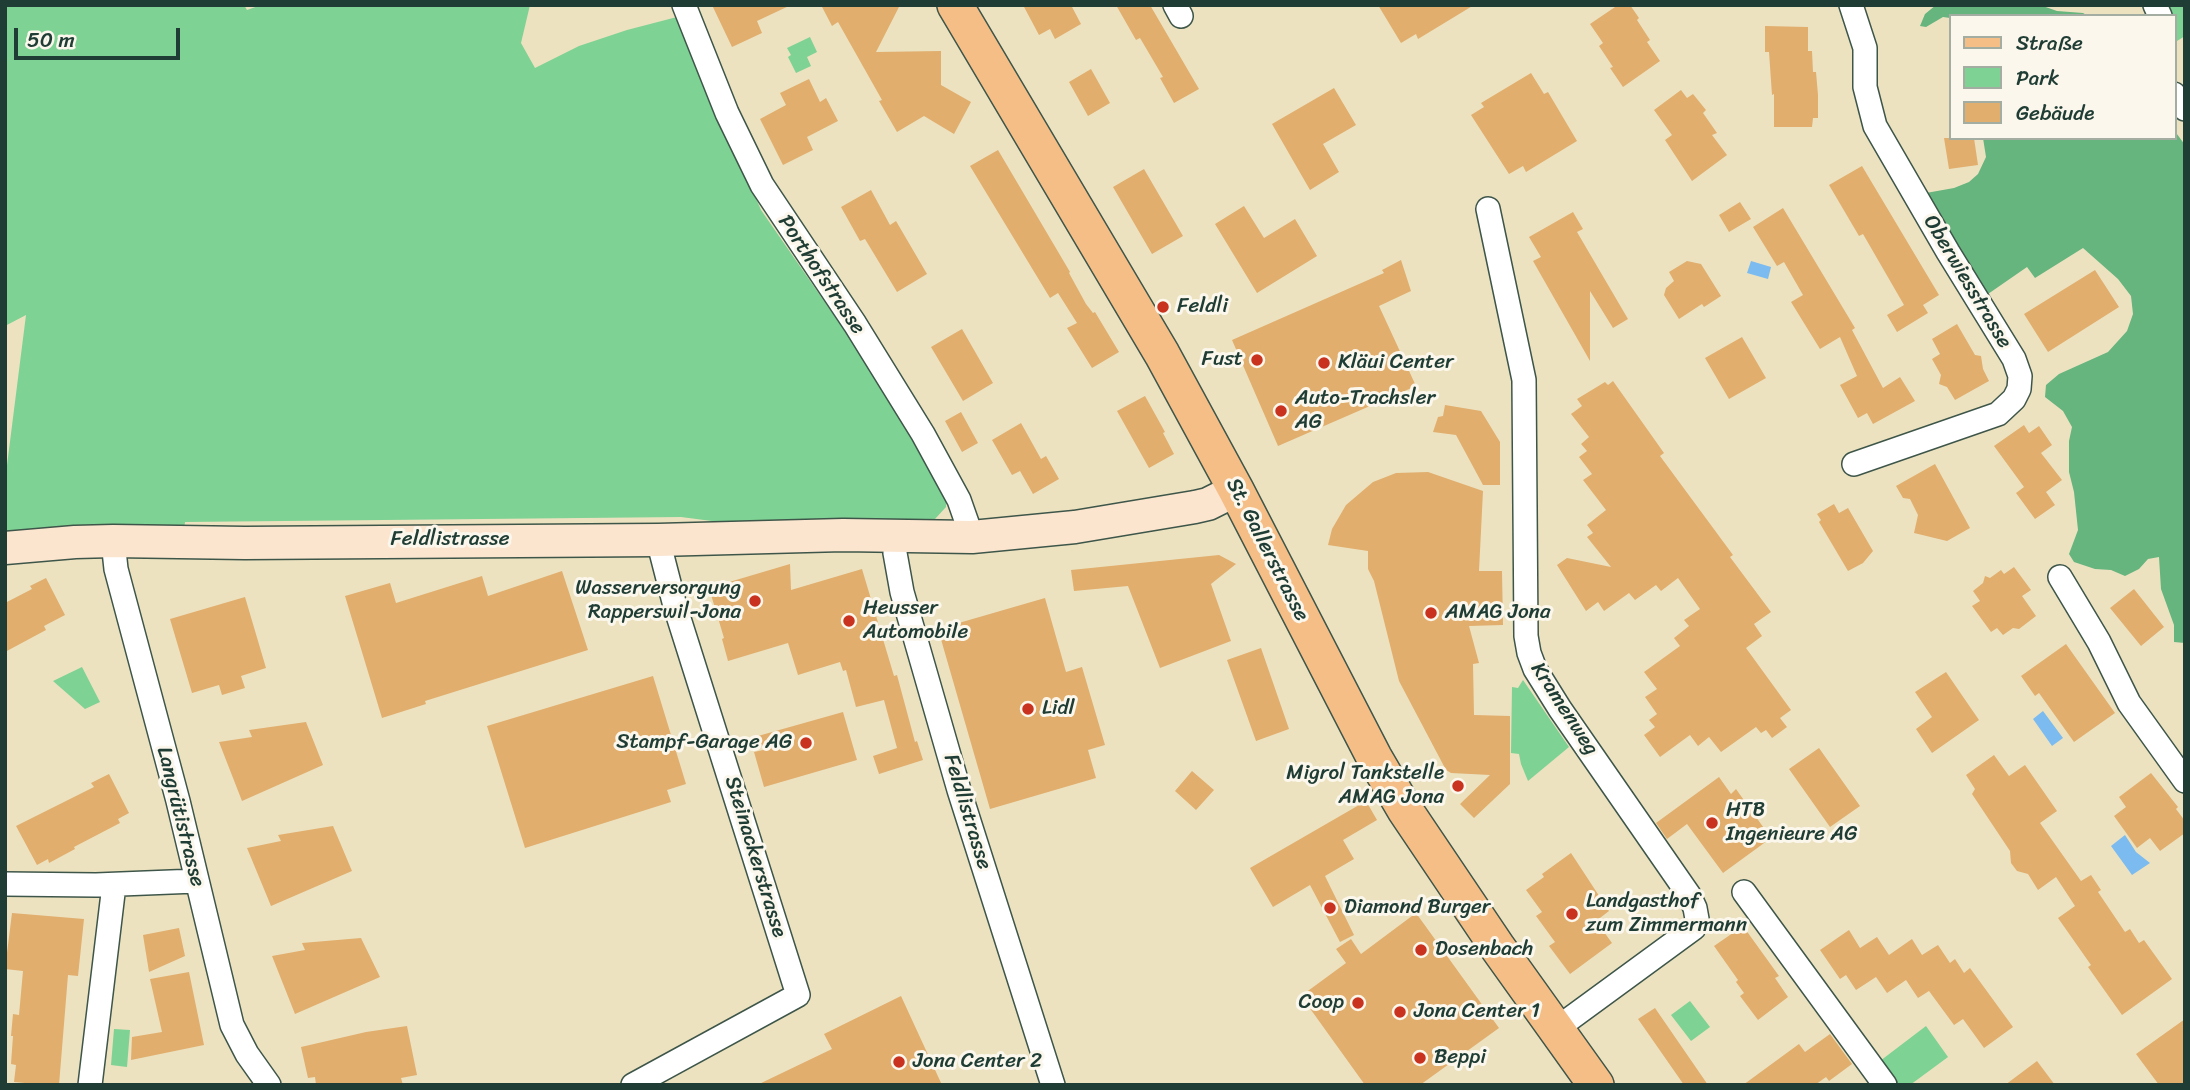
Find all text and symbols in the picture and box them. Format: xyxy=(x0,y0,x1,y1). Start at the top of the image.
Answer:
scale bar xyxy=(18,14,184,58)
legend xyxy=(1948,14,2176,140)
text: 50 m xyxy=(27,21,75,59)
text: Straße xyxy=(2016,24,2083,62)
text: Park xyxy=(2016,59,2059,97)
text: Gebäude xyxy=(2016,94,2094,132)
street label: Porthofstrasse xyxy=(772,211,870,339)
street label: Oberwiesstrasse xyxy=(1917,211,2017,353)
place label: Feldli xyxy=(1177,294,1228,320)
marker: Feldli xyxy=(1155,299,1171,315)
place label: Fust xyxy=(1201,347,1243,373)
place label: Kläui Center xyxy=(1338,350,1454,376)
marker: Fust xyxy=(1249,352,1265,368)
marker: Kläui Center xyxy=(1316,355,1332,371)
place label: Auto-Trachsler AG xyxy=(1295,386,1435,436)
marker: Auto-Trachsler AG xyxy=(1273,403,1289,419)
street label: St. Gallerstrasse xyxy=(1220,474,1314,626)
street label: Feldlistrasse xyxy=(390,527,510,553)
place label: Wasserversorgung Rapperswil-Jona xyxy=(575,576,741,626)
marker: Wasserversorgung Rapperswil-Jona xyxy=(747,593,763,609)
place label: Heusser Automobile xyxy=(863,596,968,646)
place label: AMAG Jona xyxy=(1445,600,1550,626)
marker: AMAG Jona xyxy=(1423,605,1439,621)
marker: Heusser Automobile xyxy=(841,613,857,629)
street label: Kramenweg xyxy=(1525,658,1603,760)
place label: Lidl xyxy=(1042,696,1075,722)
marker: Lidl xyxy=(1020,701,1036,717)
place label: Stampf-Garage AG xyxy=(616,730,792,756)
marker: Stampf-Garage AG xyxy=(798,735,814,751)
street label: Langrütistrasse xyxy=(150,744,210,890)
street label: Feldlistrasse xyxy=(938,751,996,873)
place label: Migrol Tankstelle AMAG Jona xyxy=(1286,761,1444,811)
street label: Steinackerstrasse xyxy=(719,773,791,941)
marker: Migrol Tankstelle AMAG Jona xyxy=(1450,778,1466,794)
place label: HTB Ingenieure AG xyxy=(1726,798,1857,848)
marker: HTB Ingenieure AG xyxy=(1704,815,1720,831)
place label: Landgasthof zum Zimmermann xyxy=(1586,889,1747,939)
place label: Diamond Burger xyxy=(1344,895,1490,921)
marker: Diamond Burger xyxy=(1322,900,1338,916)
marker: Landgasthof zum Zimmermann xyxy=(1564,906,1580,922)
place label: Dosenbach xyxy=(1435,937,1533,963)
marker: Dosenbach xyxy=(1413,942,1429,958)
place label: Coop xyxy=(1298,990,1344,1016)
marker: Coop xyxy=(1350,995,1366,1011)
place label: Jona Center 1 xyxy=(1414,999,1540,1025)
marker: Jona Center 1 xyxy=(1392,1004,1408,1020)
place label: Beppi xyxy=(1434,1045,1486,1071)
place label: Jona Center 2 xyxy=(913,1049,1042,1075)
marker: Beppi xyxy=(1412,1050,1428,1066)
marker: Jona Center 2 xyxy=(891,1054,907,1070)

